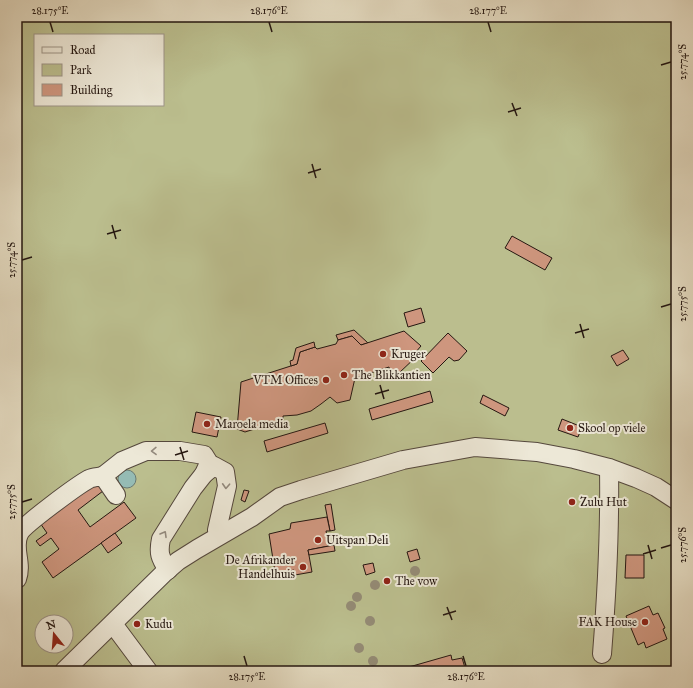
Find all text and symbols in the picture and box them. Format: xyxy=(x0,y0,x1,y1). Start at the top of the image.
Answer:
text: 28.175°E xyxy=(31,5,69,17)
text: 28.176°E xyxy=(250,5,288,17)
text: 28.177°E xyxy=(469,5,507,17)
legend xyxy=(34,34,164,106)
text: Road xyxy=(70,43,96,57)
text: 25.774°S xyxy=(677,44,689,80)
text: Park xyxy=(70,63,92,77)
text: Building xyxy=(70,83,113,98)
text: 25.774°S xyxy=(6,242,18,278)
text: 25.775°S xyxy=(677,286,689,322)
place label: Kruger xyxy=(391,347,426,362)
marker: Kruger xyxy=(378,349,388,359)
place label: The Blikkantien xyxy=(352,368,431,382)
marker: The Blikkantien xyxy=(339,370,349,380)
place label: VTM Offices xyxy=(252,373,318,387)
marker: VTM Offices xyxy=(321,375,331,385)
place label: Maroela media xyxy=(215,417,289,431)
marker: Maroela media xyxy=(202,419,212,429)
place label: Skool op viele xyxy=(578,421,645,435)
marker: Skool op viele xyxy=(565,423,575,433)
one-way arrow xyxy=(151,447,157,455)
one-way arrow xyxy=(221,483,230,489)
text: 25.775°S xyxy=(6,484,18,520)
place label: Zulu Hut xyxy=(580,495,628,509)
marker: Zulu Hut xyxy=(567,497,577,507)
text: 25.776°S xyxy=(677,527,689,563)
one-way arrow xyxy=(159,531,166,538)
place label: Uitspan Deli xyxy=(326,533,389,547)
marker: Uitspan Deli xyxy=(313,535,323,545)
place label: De Afrikander Handelhuis xyxy=(225,553,295,581)
marker: De Afrikander Handelhuis xyxy=(298,562,308,572)
place label: The vow xyxy=(395,574,437,588)
marker: The vow xyxy=(382,576,392,586)
north arrow xyxy=(34,614,74,654)
place label: FAK House xyxy=(578,615,637,629)
text: N xyxy=(45,617,58,632)
place label: Kudu xyxy=(145,617,173,631)
marker: FAK House xyxy=(640,617,650,627)
marker: Kudu xyxy=(132,619,142,629)
text: 28.175°E xyxy=(228,671,266,683)
text: 28.176°E xyxy=(447,671,485,683)

